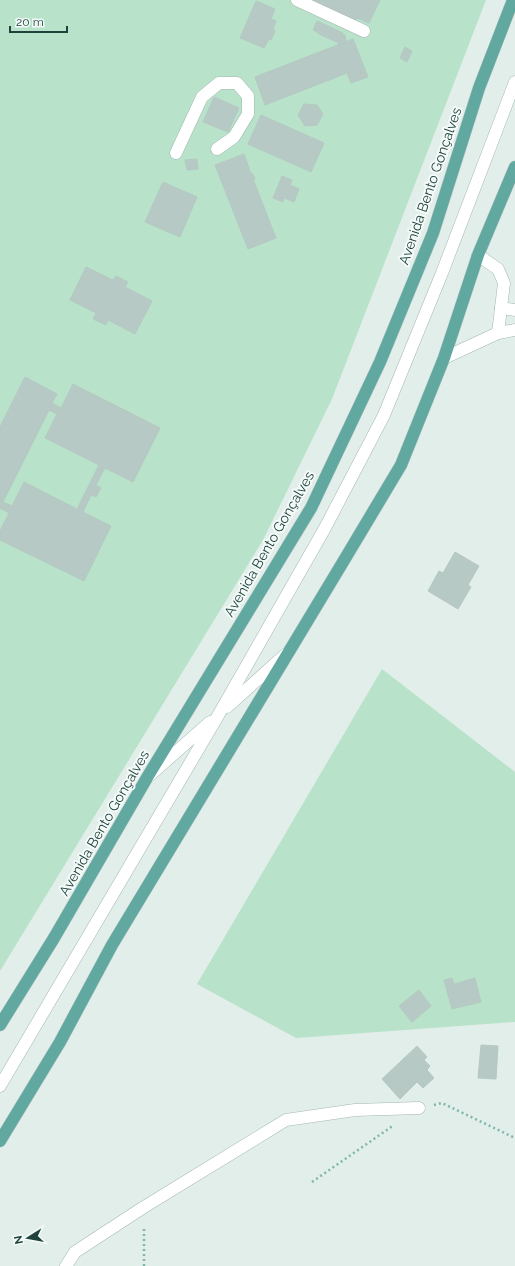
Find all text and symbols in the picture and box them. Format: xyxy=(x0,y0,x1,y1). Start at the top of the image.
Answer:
scale bar xyxy=(10,8,67,34)
text: 20 m xyxy=(16,15,44,29)
street label: Avenida Bento Gonçalves xyxy=(396,105,465,267)
street label: Avenida Bento Gonçalves xyxy=(221,468,317,620)
street label: Avenida Bento Gonçalves xyxy=(56,747,152,899)
north arrow xyxy=(8,1218,48,1258)
text: N xyxy=(11,1234,26,1245)

